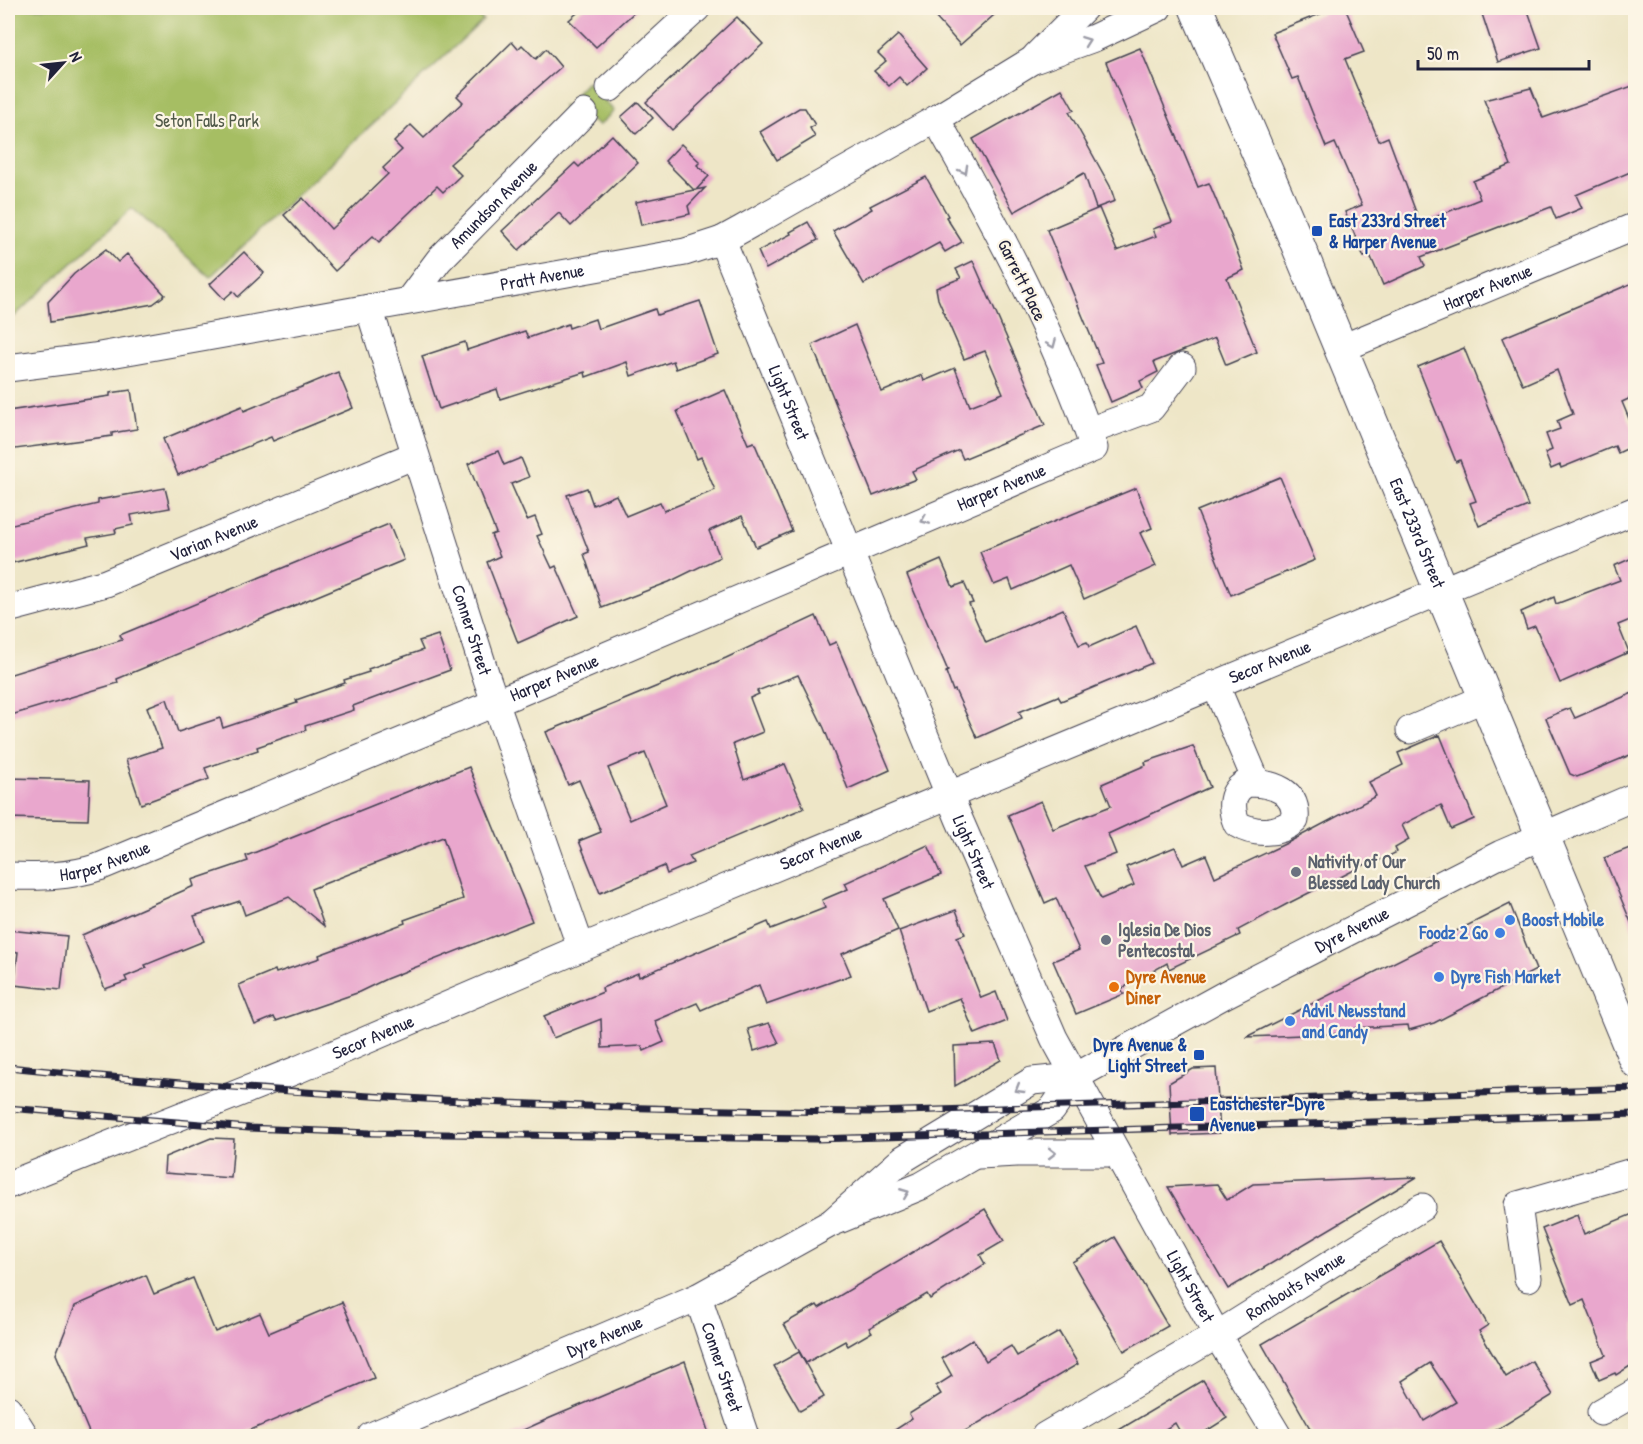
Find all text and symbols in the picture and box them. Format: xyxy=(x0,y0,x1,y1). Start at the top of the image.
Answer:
north arrow xyxy=(33,33,93,93)
scale bar xyxy=(1418,33,1589,71)
one-way arrow xyxy=(1080,36,1091,49)
text: 50 m xyxy=(1427,41,1459,66)
text: N xyxy=(65,47,88,65)
park label: Seton Falls Park xyxy=(155,108,259,133)
street label: Amundson Avenue xyxy=(444,154,543,254)
one-way arrow xyxy=(957,164,968,175)
place label: East 233rd Street & Harper Avenue xyxy=(1329,208,1447,255)
marker: East 233rd Street & Harper Avenue xyxy=(1310,224,1324,238)
street label: Garrett Place xyxy=(992,235,1053,325)
street label: Pratt Avenue xyxy=(498,257,586,297)
street label: Harper Avenue xyxy=(1439,258,1536,317)
one-way arrow xyxy=(1045,338,1057,349)
street label: Light Street xyxy=(763,362,816,445)
street label: Harper Avenue xyxy=(953,457,1049,517)
street label: East 233rd Street xyxy=(1384,474,1452,593)
street label: Varian Avenue xyxy=(166,509,261,567)
one-way arrow xyxy=(920,513,931,525)
street label: Conner Street xyxy=(446,582,498,679)
street label: Secor Avenue xyxy=(1225,633,1314,690)
street label: Harper Avenue xyxy=(506,647,602,707)
street label: Light Street xyxy=(947,811,1001,894)
street label: Secor Avenue xyxy=(776,820,866,876)
street label: Harper Avenue xyxy=(58,834,154,887)
place label: Nativity of Our Blessed Lady Church xyxy=(1308,849,1440,896)
marker: Nativity of Our Blessed Lady Church xyxy=(1289,865,1303,879)
street label: Dyre Avenue xyxy=(1310,900,1393,959)
place label: Boost Mobile xyxy=(1522,907,1605,932)
marker: Boost Mobile xyxy=(1503,913,1517,927)
place label: Iglesia De Dios Pentecostal xyxy=(1118,917,1211,963)
place label: Foodz 2 Go xyxy=(1418,920,1489,945)
marker: Foodz 2 Go xyxy=(1493,926,1507,940)
marker: Iglesia De Dios Pentecostal xyxy=(1099,933,1113,947)
place label: Dyre Avenue Diner xyxy=(1126,964,1207,1010)
place label: Dyre Fish Market xyxy=(1451,964,1561,990)
marker: Dyre Fish Market xyxy=(1432,970,1446,984)
marker: Dyre Avenue Diner xyxy=(1107,980,1121,994)
place label: Advil Newsstand and Candy xyxy=(1302,998,1405,1045)
street label: Secor Avenue xyxy=(328,1008,418,1065)
marker: Advil Newsstand and Candy xyxy=(1283,1014,1297,1028)
place label: Dyre Avenue & Light Street xyxy=(1093,1032,1188,1079)
marker: Dyre Avenue & Light Street xyxy=(1192,1048,1206,1062)
one-way arrow xyxy=(1015,1082,1025,1093)
place label: Eastchester–Dyre Avenue xyxy=(1210,1091,1326,1137)
marker: Eastchester–Dyre Avenue xyxy=(1188,1105,1206,1123)
one-way arrow xyxy=(1047,1147,1056,1159)
one-way arrow xyxy=(898,1188,909,1200)
street label: Rombouts Avenue xyxy=(1241,1245,1350,1326)
street label: Light Street xyxy=(1161,1246,1221,1328)
street label: Dyre Avenue xyxy=(563,1309,646,1363)
street label: Conner Street xyxy=(695,1319,749,1416)

